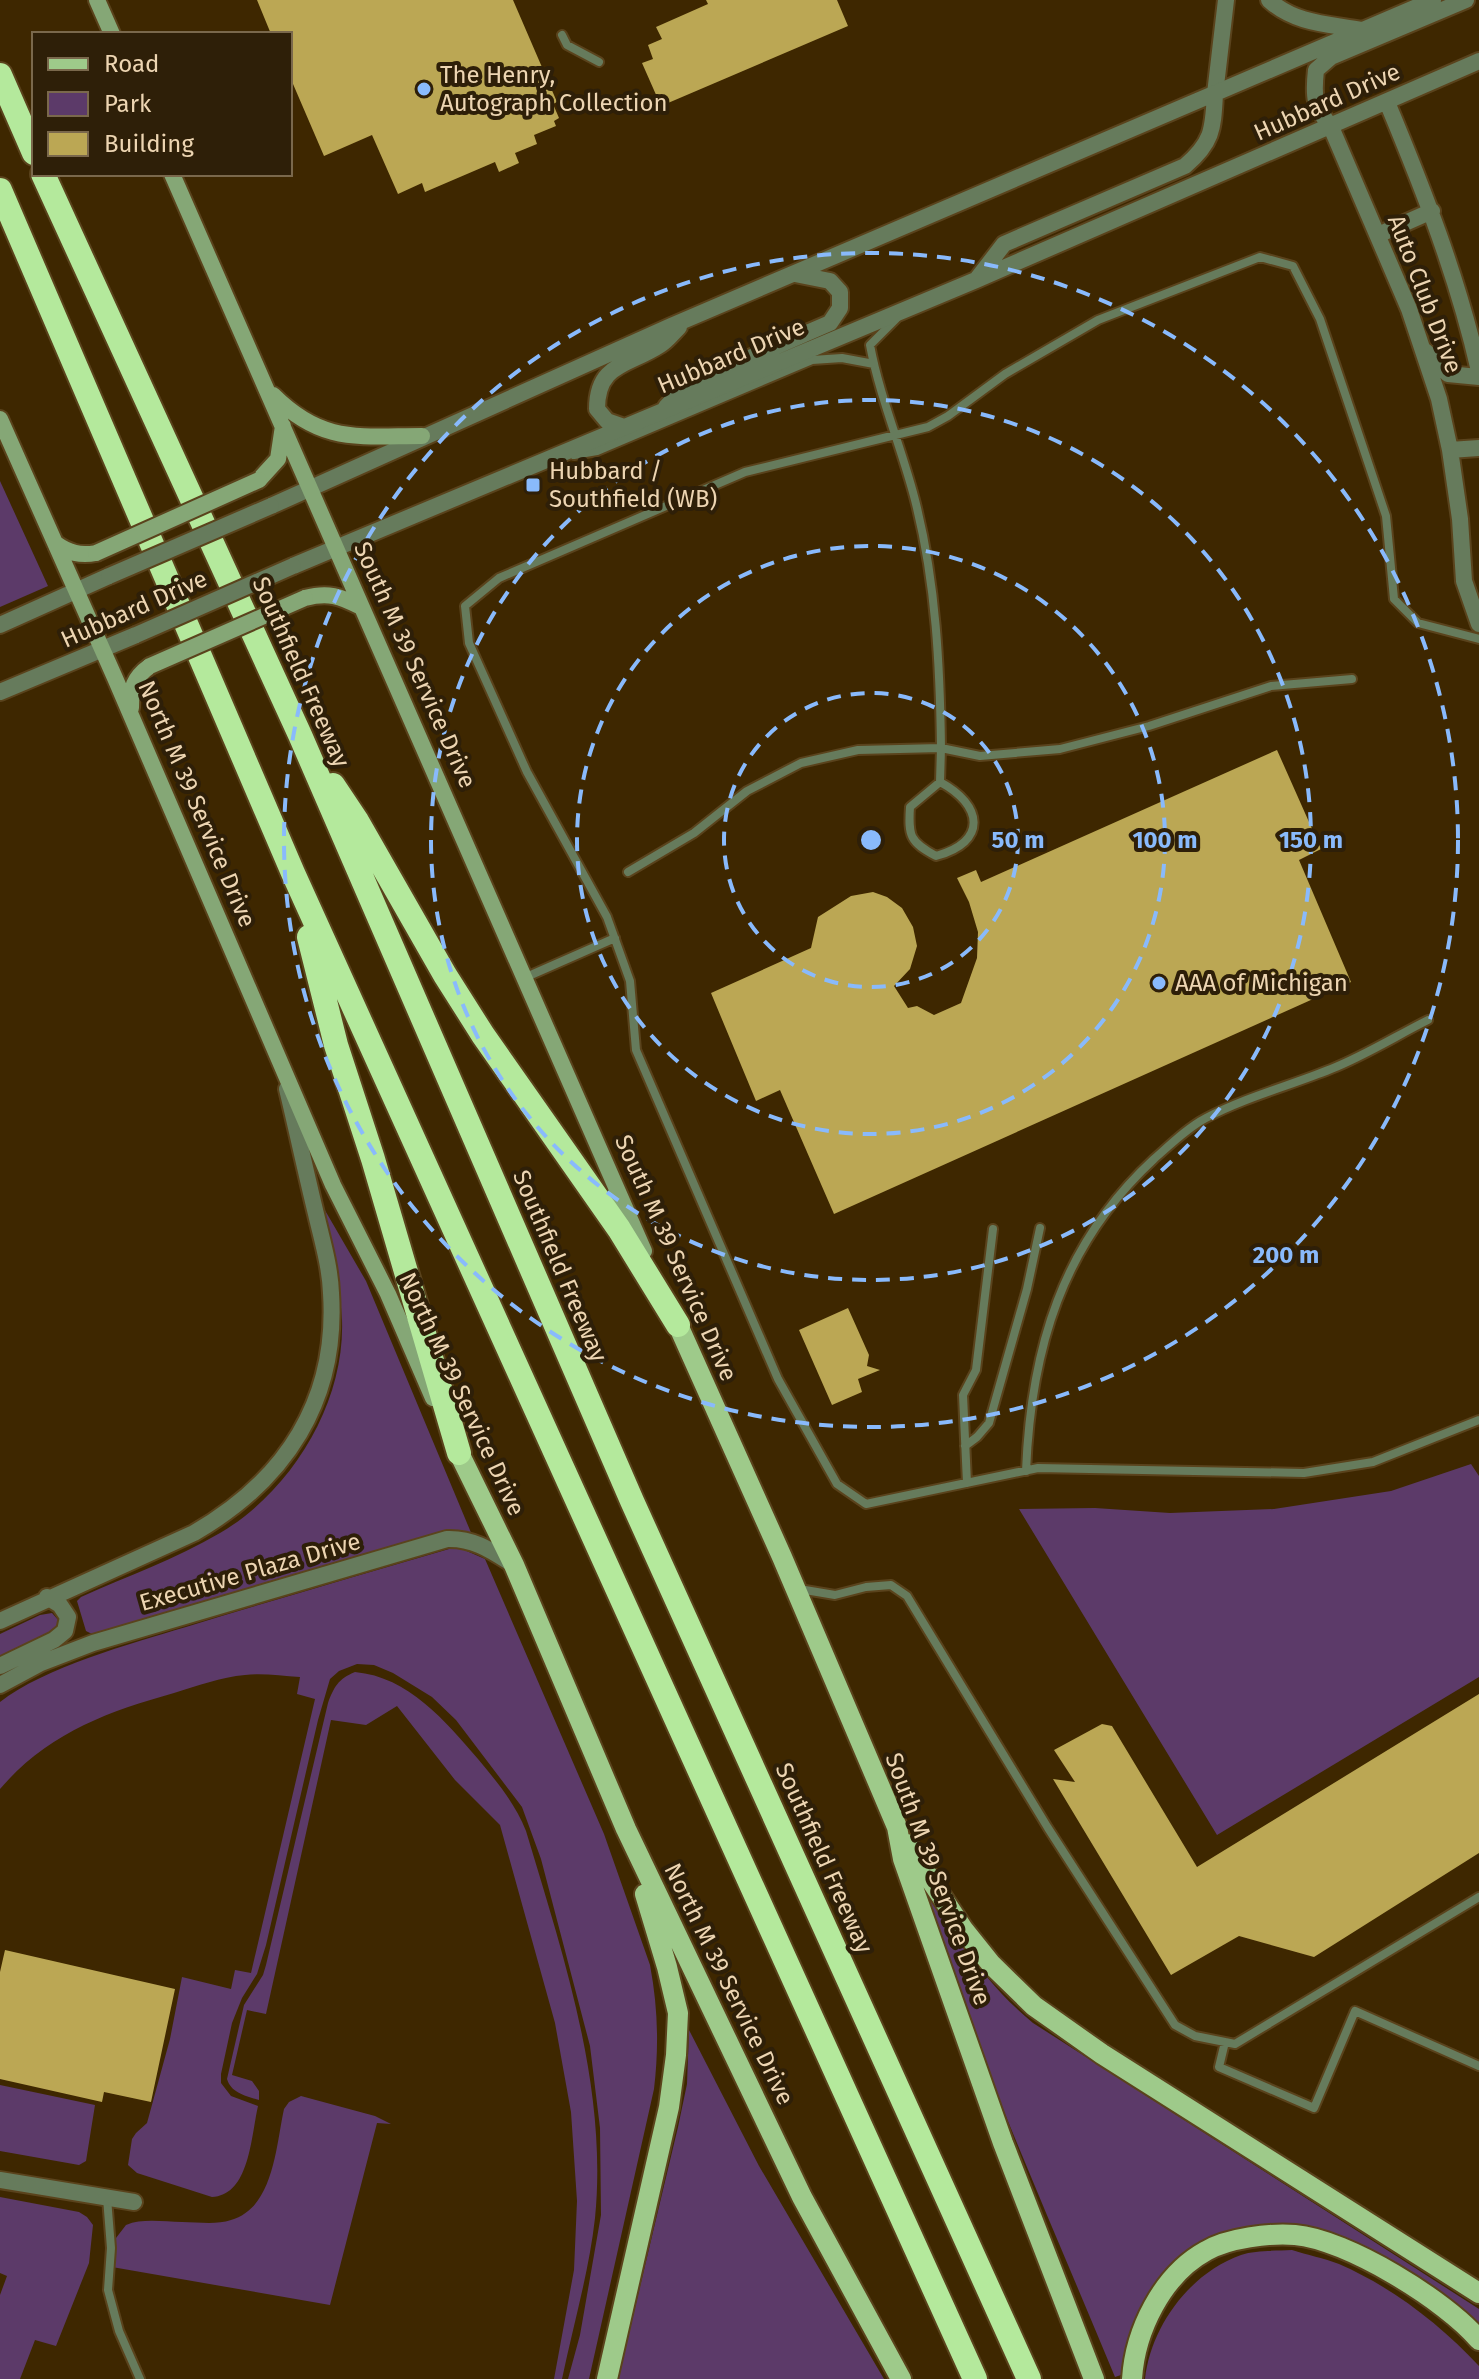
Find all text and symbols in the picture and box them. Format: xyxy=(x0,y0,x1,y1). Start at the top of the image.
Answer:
legend xyxy=(32,32,292,176)
text: Road xyxy=(104,50,159,78)
street label: Hubbard Drive xyxy=(1250,57,1404,147)
place label: The Henry, Autograph Collection xyxy=(440,61,668,117)
marker: The Henry, Autograph Collection xyxy=(415,80,433,98)
text: Park xyxy=(104,90,152,118)
text: Building xyxy=(104,130,194,158)
street label: Auto Club Drive xyxy=(1382,211,1468,377)
street label: Hubbard Drive xyxy=(653,312,809,400)
place label: Hubbard / Southfield (WB) xyxy=(549,457,717,513)
marker: Hubbard / Southfield (WB) xyxy=(524,476,542,494)
street label: South M 39 Service Drive xyxy=(348,538,482,792)
street label: Hubbard Drive xyxy=(57,564,211,654)
street label: Southfield Freeway xyxy=(246,572,356,772)
street label: North M 39 Service Drive xyxy=(132,676,262,932)
centre of rings xyxy=(857,826,885,854)
text: 50 m xyxy=(992,826,1044,854)
text: 100 m xyxy=(1132,826,1198,854)
text: 150 m xyxy=(1279,826,1343,854)
place label: AAA of Michigan xyxy=(1175,969,1348,997)
marker: AAA of Michigan xyxy=(1150,974,1168,992)
street label: South M 39 Service Drive xyxy=(609,1131,743,1385)
street label: Southfield Freeway xyxy=(507,1166,613,1366)
text: 200 m xyxy=(1253,1241,1319,1269)
street label: North M 39 Service Drive xyxy=(393,1268,531,1520)
street label: Executive Plaza Drive xyxy=(136,1527,364,1617)
street label: South M 39 Service Drive xyxy=(879,1749,997,2009)
street label: Southfield Freeway xyxy=(769,1758,879,1958)
street label: North M 39 Service Drive xyxy=(658,1859,800,2109)

